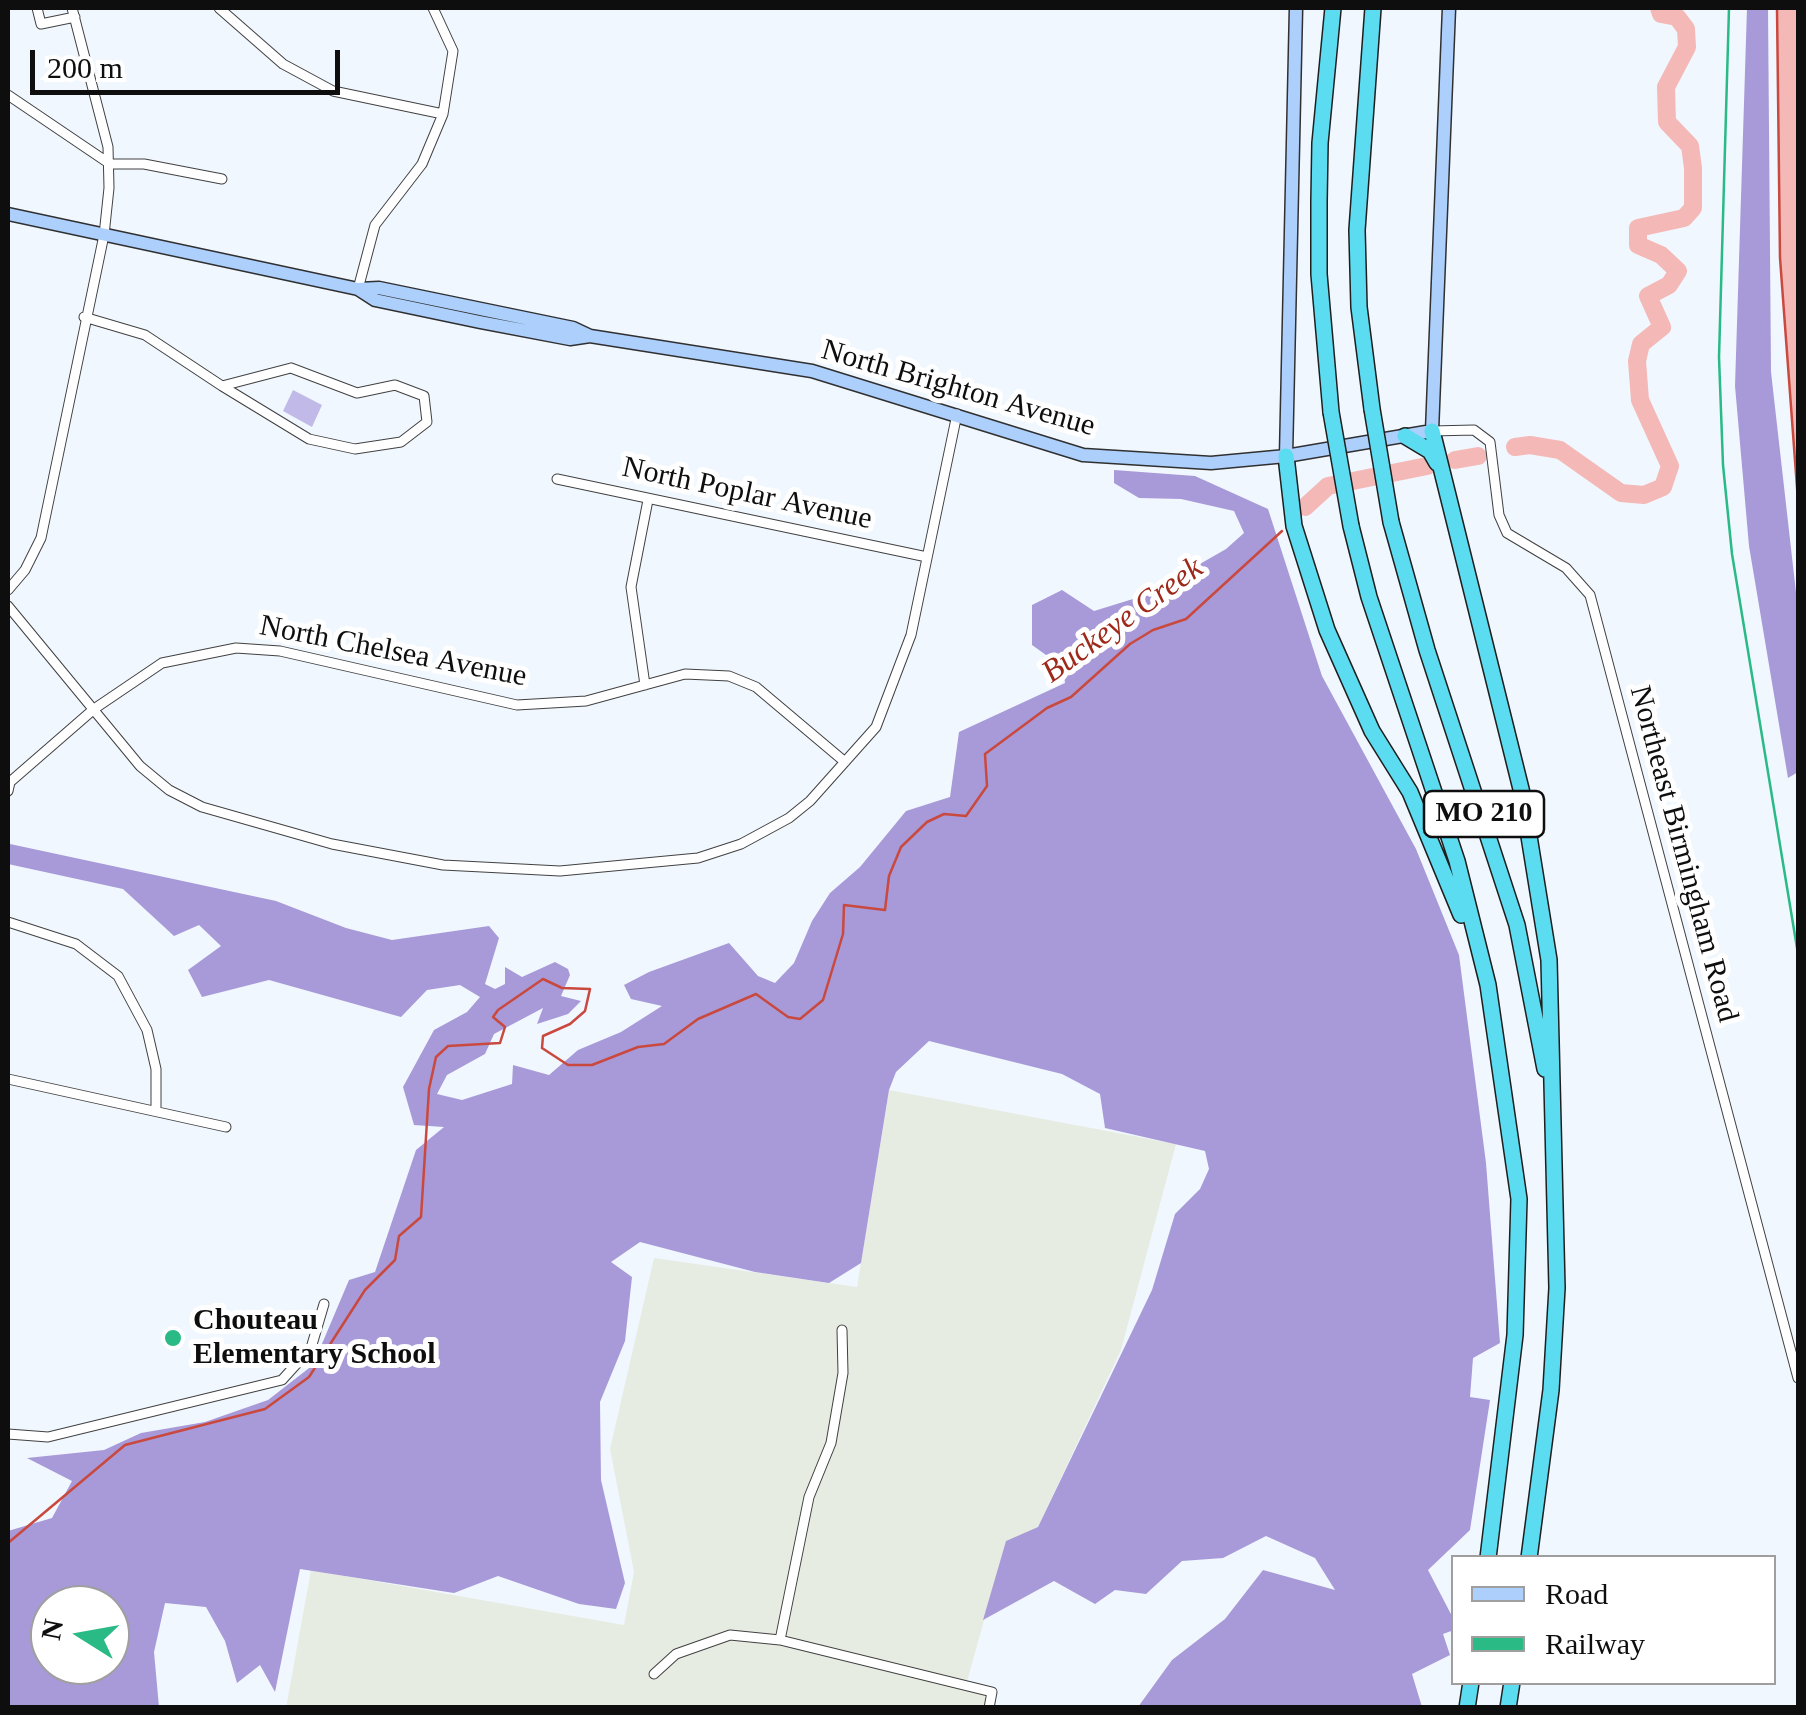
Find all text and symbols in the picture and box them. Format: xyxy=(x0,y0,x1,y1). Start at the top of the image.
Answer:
scale bar xyxy=(35,30,345,92)
text: 200 m xyxy=(47,51,123,84)
street label: North Brighton Avenue xyxy=(817,333,1099,445)
street label: North Poplar Avenue xyxy=(619,450,875,538)
water label: Buckeye Creek xyxy=(1035,550,1211,692)
street label: North Chelsea Avenue xyxy=(257,608,529,696)
street label: Northeast Birmingham Road xyxy=(1621,682,1745,1026)
road number: MO 210 xyxy=(1424,791,1544,837)
place label: Chouteau Elementary School xyxy=(193,1303,435,1374)
marker: Chouteau Elementary School xyxy=(162,1327,184,1349)
legend xyxy=(1451,1555,1776,1685)
text: Road xyxy=(1545,1577,1608,1610)
north arrow xyxy=(30,1585,130,1685)
text: N xyxy=(35,1617,69,1642)
text: Railway xyxy=(1545,1627,1645,1660)

